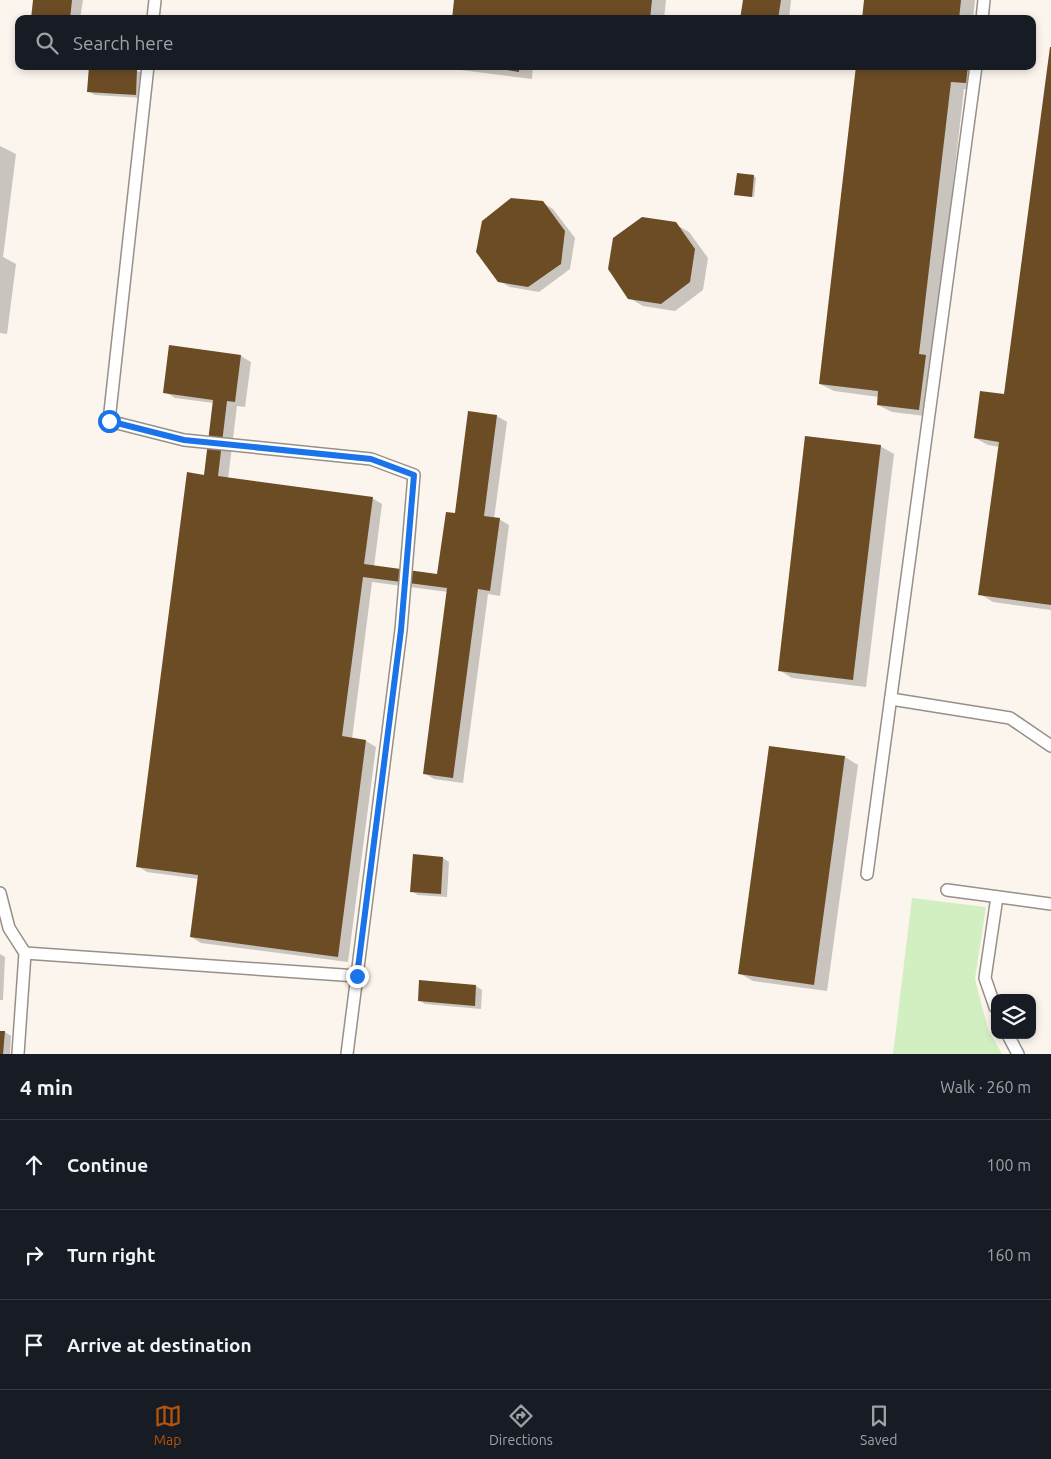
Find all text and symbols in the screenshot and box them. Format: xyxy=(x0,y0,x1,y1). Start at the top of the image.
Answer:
search box xyxy=(15,15,1036,70)
icon: search xyxy=(33,29,61,57)
text: Search here xyxy=(73,32,173,54)
route start xyxy=(98,410,121,433)
route end xyxy=(346,965,369,988)
map controls xyxy=(991,994,1036,1039)
button: layers xyxy=(991,994,1036,1039)
text: 4 min xyxy=(20,1075,73,1099)
text: Walk · 260 m xyxy=(940,1078,1031,1096)
icon: ahead xyxy=(20,1151,48,1179)
text: Continue xyxy=(67,1154,148,1176)
text: 100 m xyxy=(986,1156,1031,1174)
icon: right xyxy=(20,1241,48,1269)
text: Turn right xyxy=(67,1244,155,1266)
text: 160 m xyxy=(986,1246,1031,1264)
icon: arrive xyxy=(20,1331,48,1359)
text: Arrive at destination xyxy=(67,1334,252,1356)
tab: Map xyxy=(154,1402,182,1448)
tab: Directions xyxy=(489,1402,553,1448)
tab: Saved xyxy=(860,1402,897,1448)

